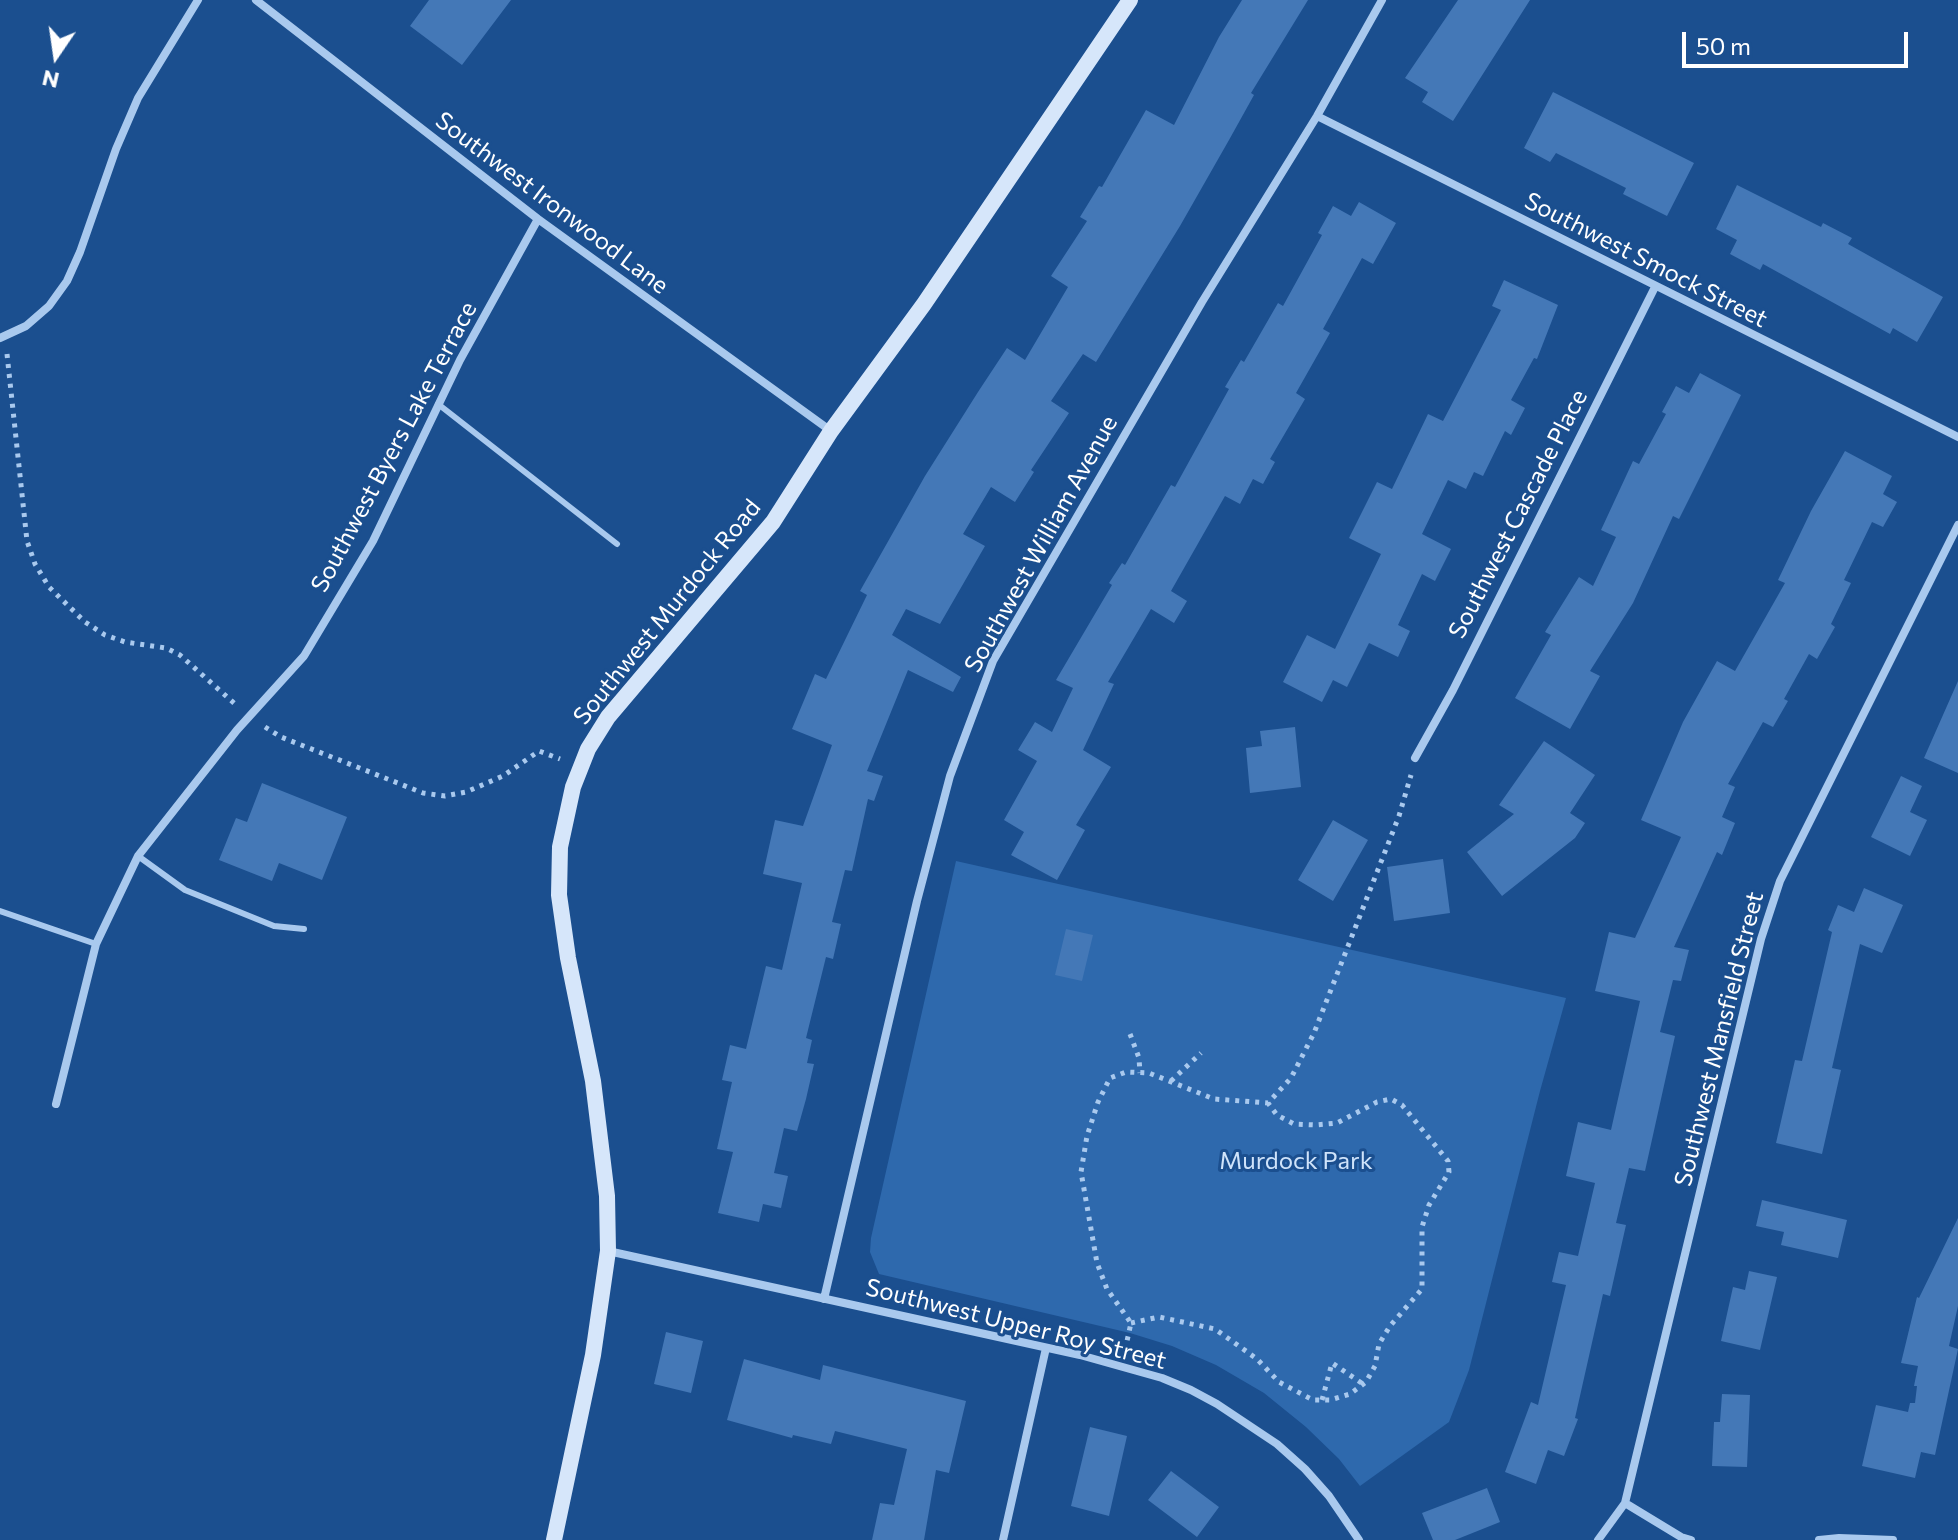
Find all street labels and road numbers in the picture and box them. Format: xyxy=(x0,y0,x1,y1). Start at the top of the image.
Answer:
street label: Southwest Ironwood Lane xyxy=(430,106,674,300)
street label: Southwest Smock Street xyxy=(1520,186,1772,334)
street label: Southwest Byers Lake Terrace xyxy=(305,297,483,597)
street label: Southwest Cascade Place xyxy=(1443,385,1593,643)
street label: Southwest William Avenue xyxy=(958,411,1124,677)
street label: Southwest Murdock Road xyxy=(567,494,767,730)
street label: Southwest Mansfield Street xyxy=(1668,889,1770,1189)
street label: Southwest Upper Roy Street xyxy=(863,1273,1169,1375)

